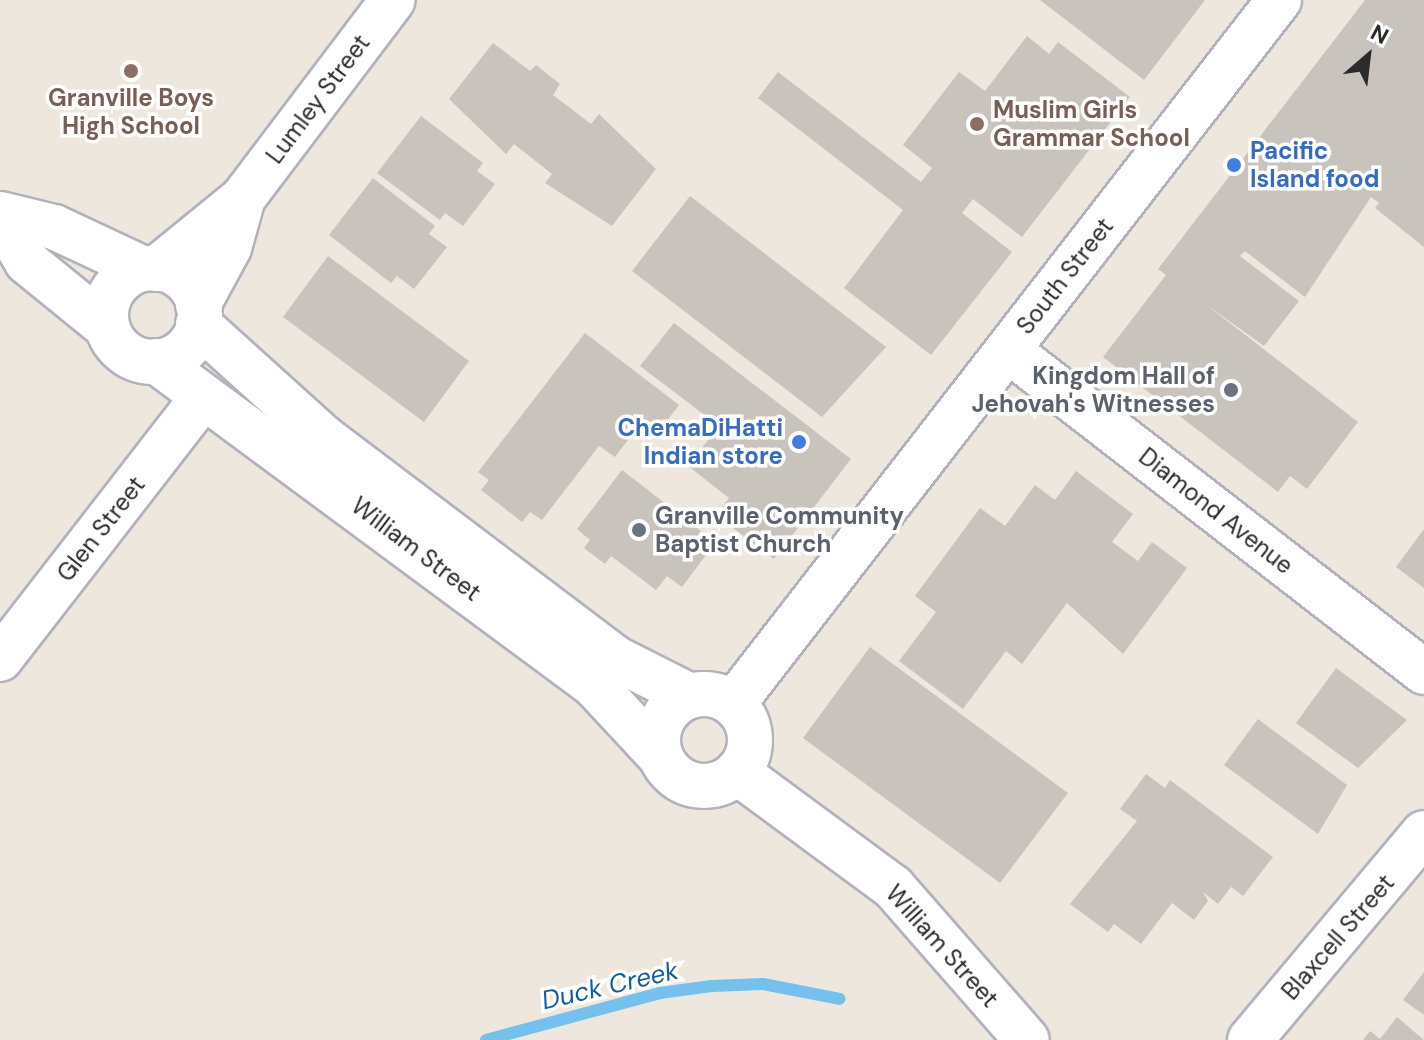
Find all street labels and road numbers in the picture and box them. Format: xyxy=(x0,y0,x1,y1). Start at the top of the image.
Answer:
street label: Lumley Street xyxy=(260,29,376,169)
street label: South Street xyxy=(1011,212,1119,340)
street label: Diamond Avenue xyxy=(1133,442,1299,580)
street label: Glen Street xyxy=(51,471,151,587)
street label: William Street xyxy=(346,491,486,607)
street label: Blaxcell Street xyxy=(1276,868,1400,1006)
street label: William Street xyxy=(880,879,1004,1013)

